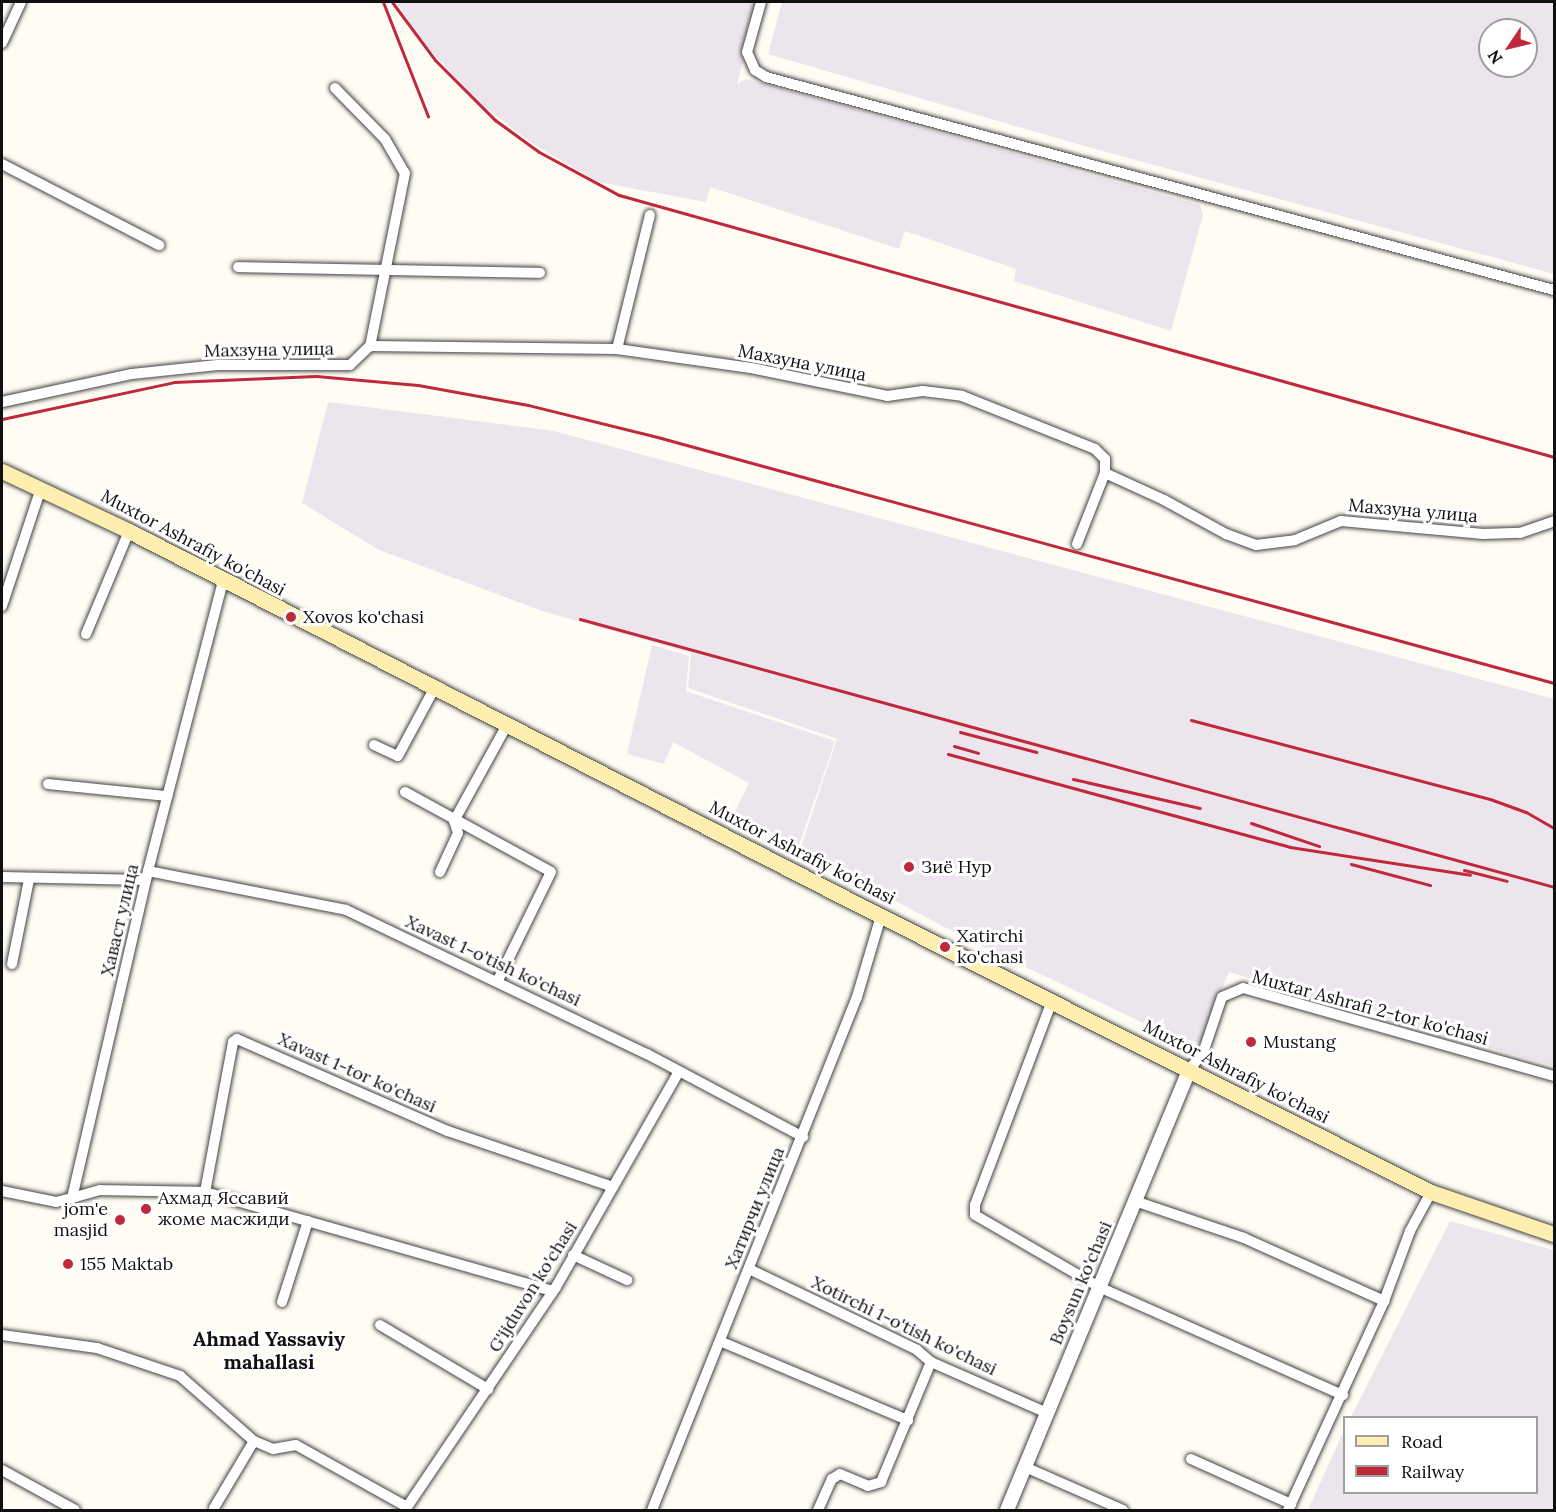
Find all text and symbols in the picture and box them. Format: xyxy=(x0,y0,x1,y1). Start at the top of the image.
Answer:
north arrow xyxy=(1478,18,1538,78)
text: N xyxy=(1483,46,1507,68)
street label: Махзуна улица xyxy=(204,338,334,362)
street label: Махзуна улица xyxy=(736,340,868,386)
street label: Muxtor Ashrafiy ko'chasi xyxy=(97,485,289,601)
street label: Махзуна улица xyxy=(1347,495,1479,527)
place label: Xovos ko'chasi xyxy=(303,606,424,628)
marker: Xovos ko'chasi xyxy=(284,610,298,624)
street label: Muxtor Ashrafiy ko'chasi xyxy=(705,797,899,909)
place label: Зиё Нур xyxy=(921,856,992,878)
marker: Зиё Нур xyxy=(902,860,916,874)
street label: Хаваст улица xyxy=(97,862,143,978)
street label: Xavast 1-o'tish ko'chasi xyxy=(402,911,584,1011)
place label: Xatirchi ko'chasi xyxy=(957,926,1023,968)
marker: Xatirchi ko'chasi xyxy=(938,940,952,954)
street label: Muxtar Ashrafi 2-tor ko'chasi xyxy=(1250,966,1490,1050)
street label: Muxtor Ashrafiy ko'chasi xyxy=(1139,1016,1333,1128)
street label: Xavast 1-tor ko'chasi xyxy=(275,1028,439,1118)
place label: Mustang xyxy=(1263,1031,1336,1053)
marker: Mustang xyxy=(1244,1035,1258,1049)
street label: Хатирчи улица xyxy=(721,1144,789,1272)
place label: Ахмад Яссавий жоме масжиди xyxy=(158,1188,290,1230)
place label: jom'e masjid xyxy=(54,1199,108,1242)
marker: Ахмад Яссавий жоме масжиди xyxy=(139,1202,153,1216)
marker: jom'e masjid xyxy=(113,1213,127,1227)
street label: G'ijduvon ko'chasi xyxy=(484,1218,582,1356)
street label: Boysun ko'chasi xyxy=(1045,1218,1117,1348)
place label: 155 Maktab xyxy=(80,1253,173,1275)
marker: 155 Maktab xyxy=(61,1257,75,1271)
street label: Xotirchi 1-o'tish ko'chasi xyxy=(808,1272,1000,1380)
district label: Ahmad Yassaviy mahallasi xyxy=(193,1327,345,1374)
legend xyxy=(1343,1416,1538,1494)
text: Road xyxy=(1401,1430,1443,1453)
text: Railway xyxy=(1401,1460,1464,1483)

